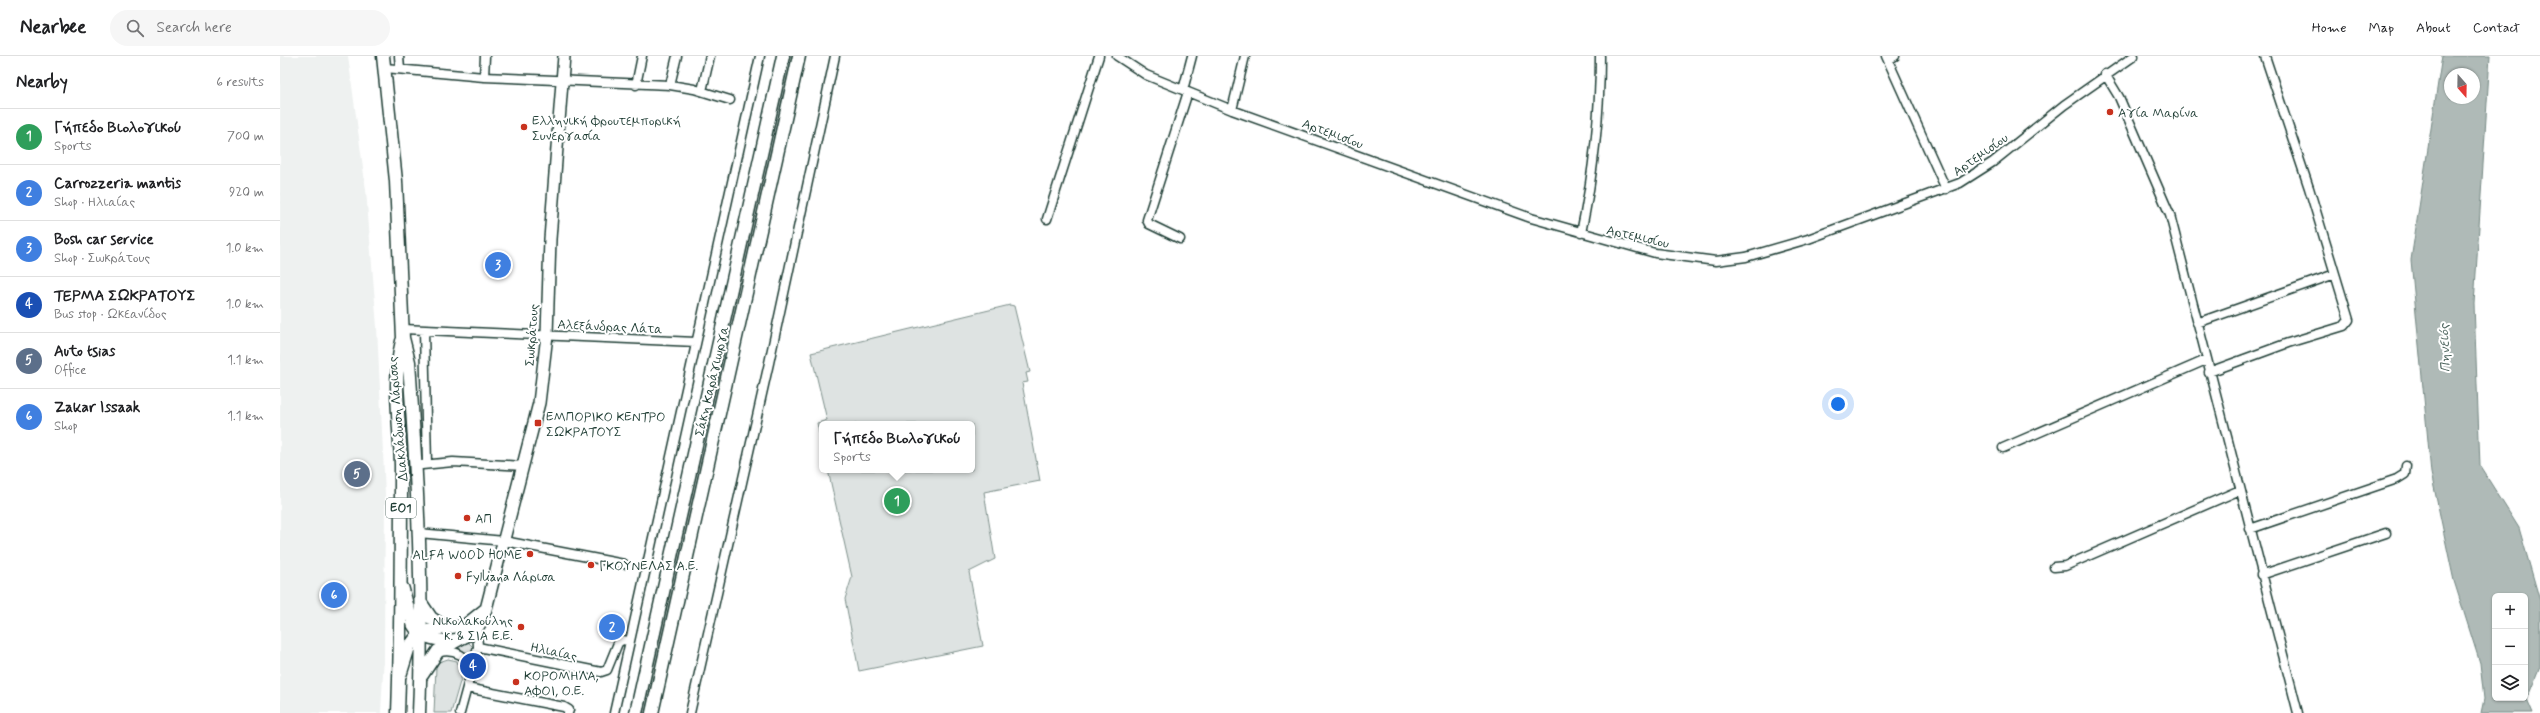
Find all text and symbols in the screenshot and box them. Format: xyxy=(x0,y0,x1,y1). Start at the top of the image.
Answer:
search box xyxy=(110,10,390,46)
text: Nearbee xyxy=(20,15,86,40)
icon: search xyxy=(124,17,146,39)
text: Search here xyxy=(156,18,232,38)
text: Home xyxy=(2312,19,2346,37)
text: Map xyxy=(2368,19,2394,37)
text: About xyxy=(2416,19,2451,37)
text: Contact xyxy=(2473,19,2520,37)
north arrow xyxy=(2444,68,2480,104)
text: Nearby xyxy=(16,71,68,93)
text: 6 results xyxy=(216,74,264,91)
place label: Αγία Μαρίνα xyxy=(2118,105,2198,122)
marker: Αγία Μαρίνα xyxy=(2105,107,2115,117)
place label: Ελληνική Φρουτεμπορική Συνεργασία xyxy=(532,113,681,145)
street label: Αρτεμισίου xyxy=(1299,115,1366,153)
text: Γήπεδο Βιολογικού xyxy=(54,118,181,138)
marker: Ελληνική Φρουτεμπορική Συνεργασία xyxy=(519,122,529,132)
text: 1 xyxy=(26,128,32,145)
text: 700 m xyxy=(227,128,264,145)
street label: Αρτεμισίου xyxy=(1950,130,2012,181)
text: Sports xyxy=(54,138,92,155)
text: Carrozzeria mantis xyxy=(54,174,181,194)
text: 2 xyxy=(26,184,32,201)
text: 920 m xyxy=(229,184,264,201)
text: Shop · Ηλιαίας xyxy=(54,194,135,211)
street label: Αρτεμισίου xyxy=(1605,222,1671,253)
text: Bosh car service xyxy=(54,230,154,250)
text: 3 xyxy=(26,240,32,257)
text: 1.0 km xyxy=(226,240,264,257)
text: Shop · Σωκράτους xyxy=(54,250,150,267)
pin: 3 xyxy=(485,250,511,280)
text: ΤΕΡΜΑ ΣΩΚΡΑΤΟΥΣ xyxy=(54,286,196,306)
text: 4 xyxy=(25,296,33,313)
text: 1.0 km xyxy=(226,296,264,313)
street label: Σωκράτους xyxy=(522,303,543,367)
text: Bus stop · Ωκεανίδος xyxy=(54,306,167,323)
street label: Αλεξάνδρας Λάτα xyxy=(557,316,663,339)
water label: Πηνειός xyxy=(2435,323,2455,372)
street label: Σάκη Καράγιωργα xyxy=(691,324,733,438)
text: Auto tsias xyxy=(54,342,115,362)
text: 5 xyxy=(25,352,33,369)
text: 1.1 km xyxy=(227,352,264,369)
street label: Διακλάδωση Λάρισας xyxy=(385,355,412,482)
text: Office xyxy=(54,362,86,379)
your location xyxy=(1828,394,1848,414)
text: Zakar Issaak xyxy=(54,398,140,418)
text: 6 xyxy=(26,408,32,425)
text: 1.1 km xyxy=(227,408,264,425)
place label: ΕΜΠΟΡΙΚΟ ΚΕΝΤΡΟ ΣΩΚΡΑΤΟΥΣ xyxy=(546,409,666,441)
text: Shop xyxy=(54,418,78,435)
marker: ΕΜΠΟΡΙΚΟ ΚΕΝΤΡΟ ΣΩΚΡΑΤΟΥΣ xyxy=(533,418,543,428)
popup xyxy=(819,421,975,473)
text: Γήπεδο Βιολογικού xyxy=(833,429,961,449)
text: Sports xyxy=(833,449,871,466)
pin: 5 xyxy=(344,459,370,489)
pin: 1 xyxy=(884,486,910,516)
road number: ΕΟ1 xyxy=(386,498,416,518)
place label: ΑΠ xyxy=(475,511,492,528)
marker: ΑΠ xyxy=(462,513,472,523)
place label: ALFA WOOD HOME xyxy=(413,547,523,564)
marker: ALFA WOOD HOME xyxy=(525,549,535,559)
place label: ΓΚΟΥΝΕΛΑΣ Α.Ε. xyxy=(599,558,699,575)
marker: ΓΚΟΥΝΕΛΑΣ Α.Ε. xyxy=(586,560,596,570)
place label: Fylliana Λάρισα xyxy=(466,569,556,586)
marker: Fylliana Λάρισα xyxy=(453,571,463,581)
pin: 6 xyxy=(321,580,347,610)
map controls xyxy=(2492,593,2528,701)
button: + xyxy=(2492,593,2528,629)
pin: 2 xyxy=(599,612,625,642)
place label: Νικολακούλης κ. & ΣΙΑ Ε.Ε. xyxy=(432,613,513,645)
marker: Νικολακούλης κ. & ΣΙΑ Ε.Ε. xyxy=(516,622,526,632)
button: − xyxy=(2492,629,2528,665)
street label: Ηλιαίας xyxy=(529,639,579,666)
pin: 4 xyxy=(460,651,486,681)
button: layers xyxy=(2492,665,2528,701)
place label: ΚΟΡΟΜΗΛΑ, ΑΦΟΙ, Ο.Ε. xyxy=(524,668,599,700)
marker: ΚΟΡΟΜΗΛΑ, ΑΦΟΙ, Ο.Ε. xyxy=(511,677,521,687)

